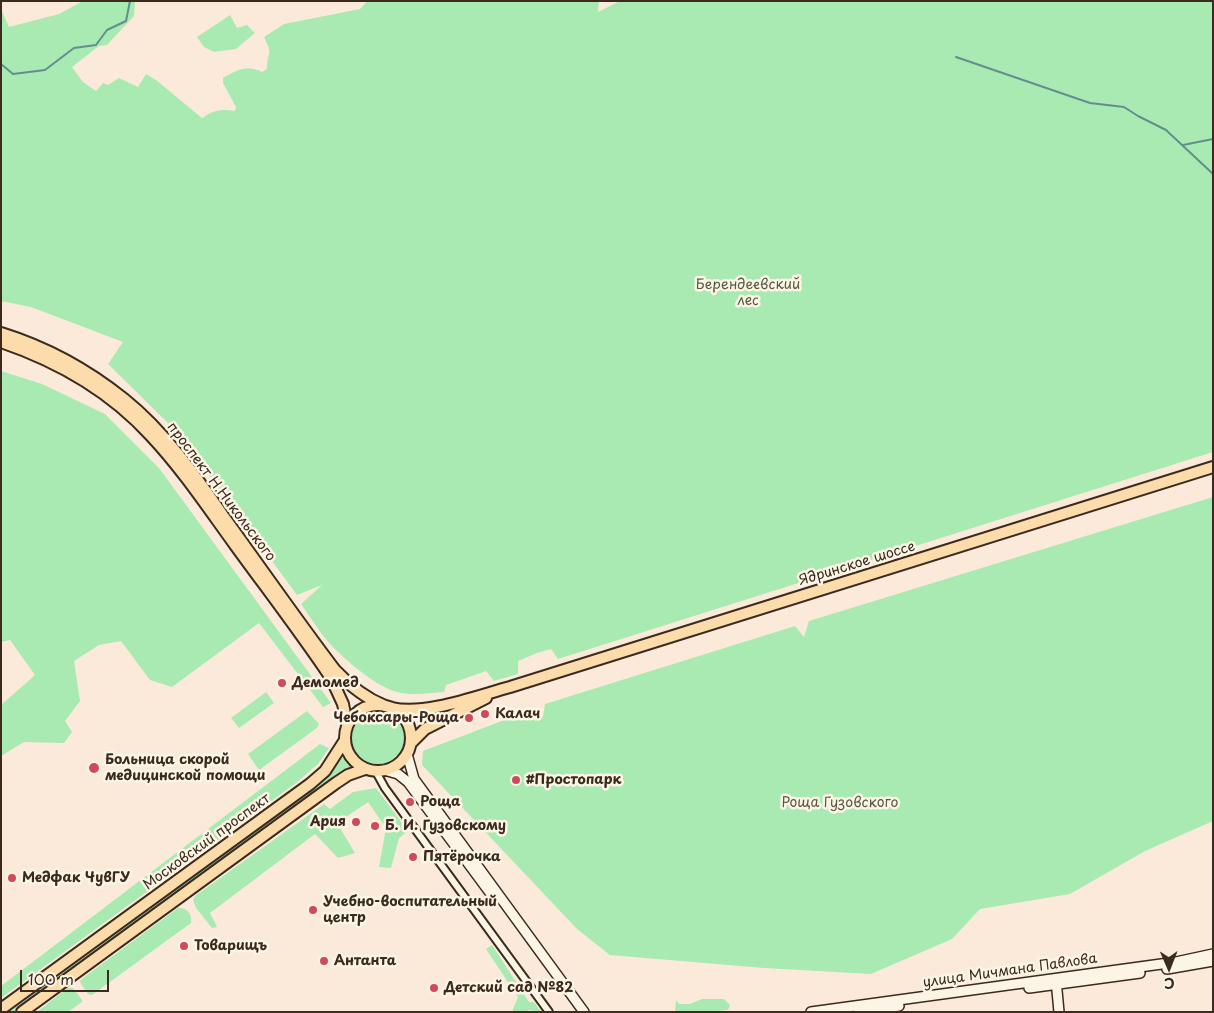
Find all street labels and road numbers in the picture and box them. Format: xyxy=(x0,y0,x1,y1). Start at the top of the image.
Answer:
street label: проспект Н.Никольского xyxy=(163,419,279,565)
street label: Ядринское шоссе xyxy=(797,538,917,590)
street label: Московский проспект xyxy=(140,790,274,894)
street label: улица Мичмана Павлова xyxy=(922,950,1098,992)

